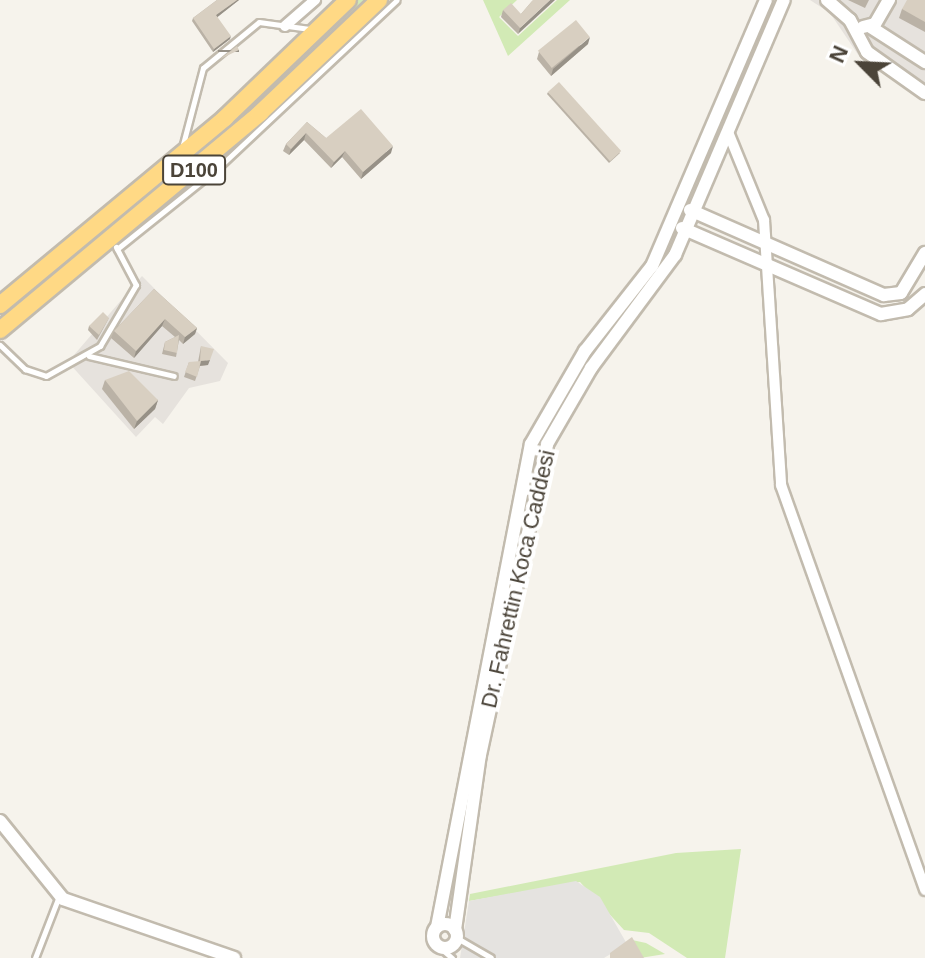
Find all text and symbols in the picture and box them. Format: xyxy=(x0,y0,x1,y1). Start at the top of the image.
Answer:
north arrow xyxy=(821,24,901,104)
text: N xyxy=(824,42,853,66)
road number: D100 xyxy=(162,154,226,186)
street label: Dr. Fahrettin Koca Caddesi xyxy=(475,447,561,711)

